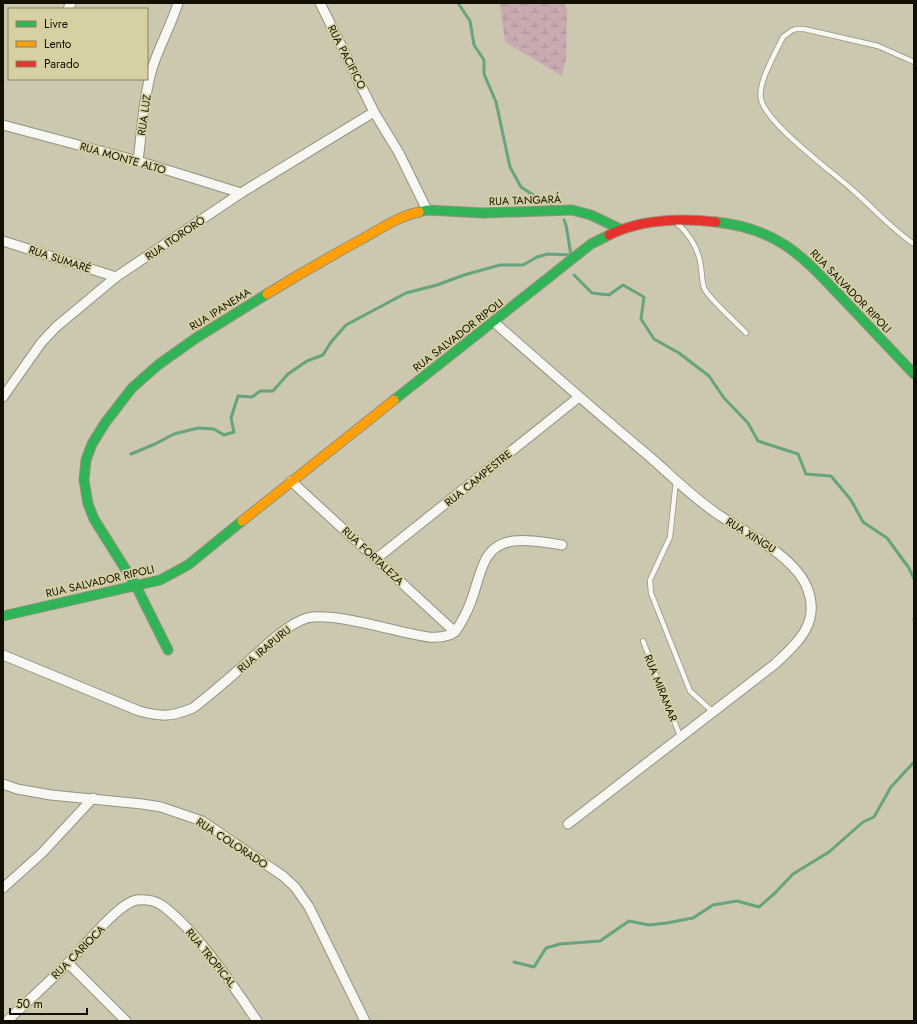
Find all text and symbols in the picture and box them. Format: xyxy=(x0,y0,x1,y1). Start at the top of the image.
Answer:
legend xyxy=(8,8,148,80)
text: Livre xyxy=(44,15,68,33)
street label: RUA PACIFICO xyxy=(324,22,370,92)
text: Lento xyxy=(44,35,72,53)
text: Parado xyxy=(44,55,80,73)
street label: RUA LUZ xyxy=(133,93,155,137)
street label: RUA MONTE ALTO xyxy=(78,138,168,178)
street label: RUA TANGARÁ xyxy=(489,191,562,209)
street label: RUA ITORORÓ xyxy=(142,212,208,264)
street label: RUA SUMARÉ xyxy=(27,241,93,277)
street label: RUA SALVADOR RIPOLI xyxy=(807,246,895,336)
street label: RUA IPANEMA xyxy=(186,283,254,334)
street label: RUA SALVADOR RIPOLI xyxy=(409,295,507,375)
street label: RUA CAMPESTRE xyxy=(441,446,515,510)
street label: RUA XINGU xyxy=(723,513,779,557)
street label: RUA FORTALEZA xyxy=(338,523,408,589)
street label: RUA SALVADOR RIPOLI xyxy=(44,561,156,601)
street label: RUA IRAPURU xyxy=(234,622,294,676)
street label: RUA MIRAMAR xyxy=(640,652,682,725)
street label: RUA COLORADO xyxy=(193,814,271,872)
street label: RUA CARIOCA xyxy=(47,921,109,983)
street label: RUA TROPICAL xyxy=(182,925,240,991)
scale bar xyxy=(10,990,87,1016)
text: 50 m xyxy=(16,995,43,1013)

